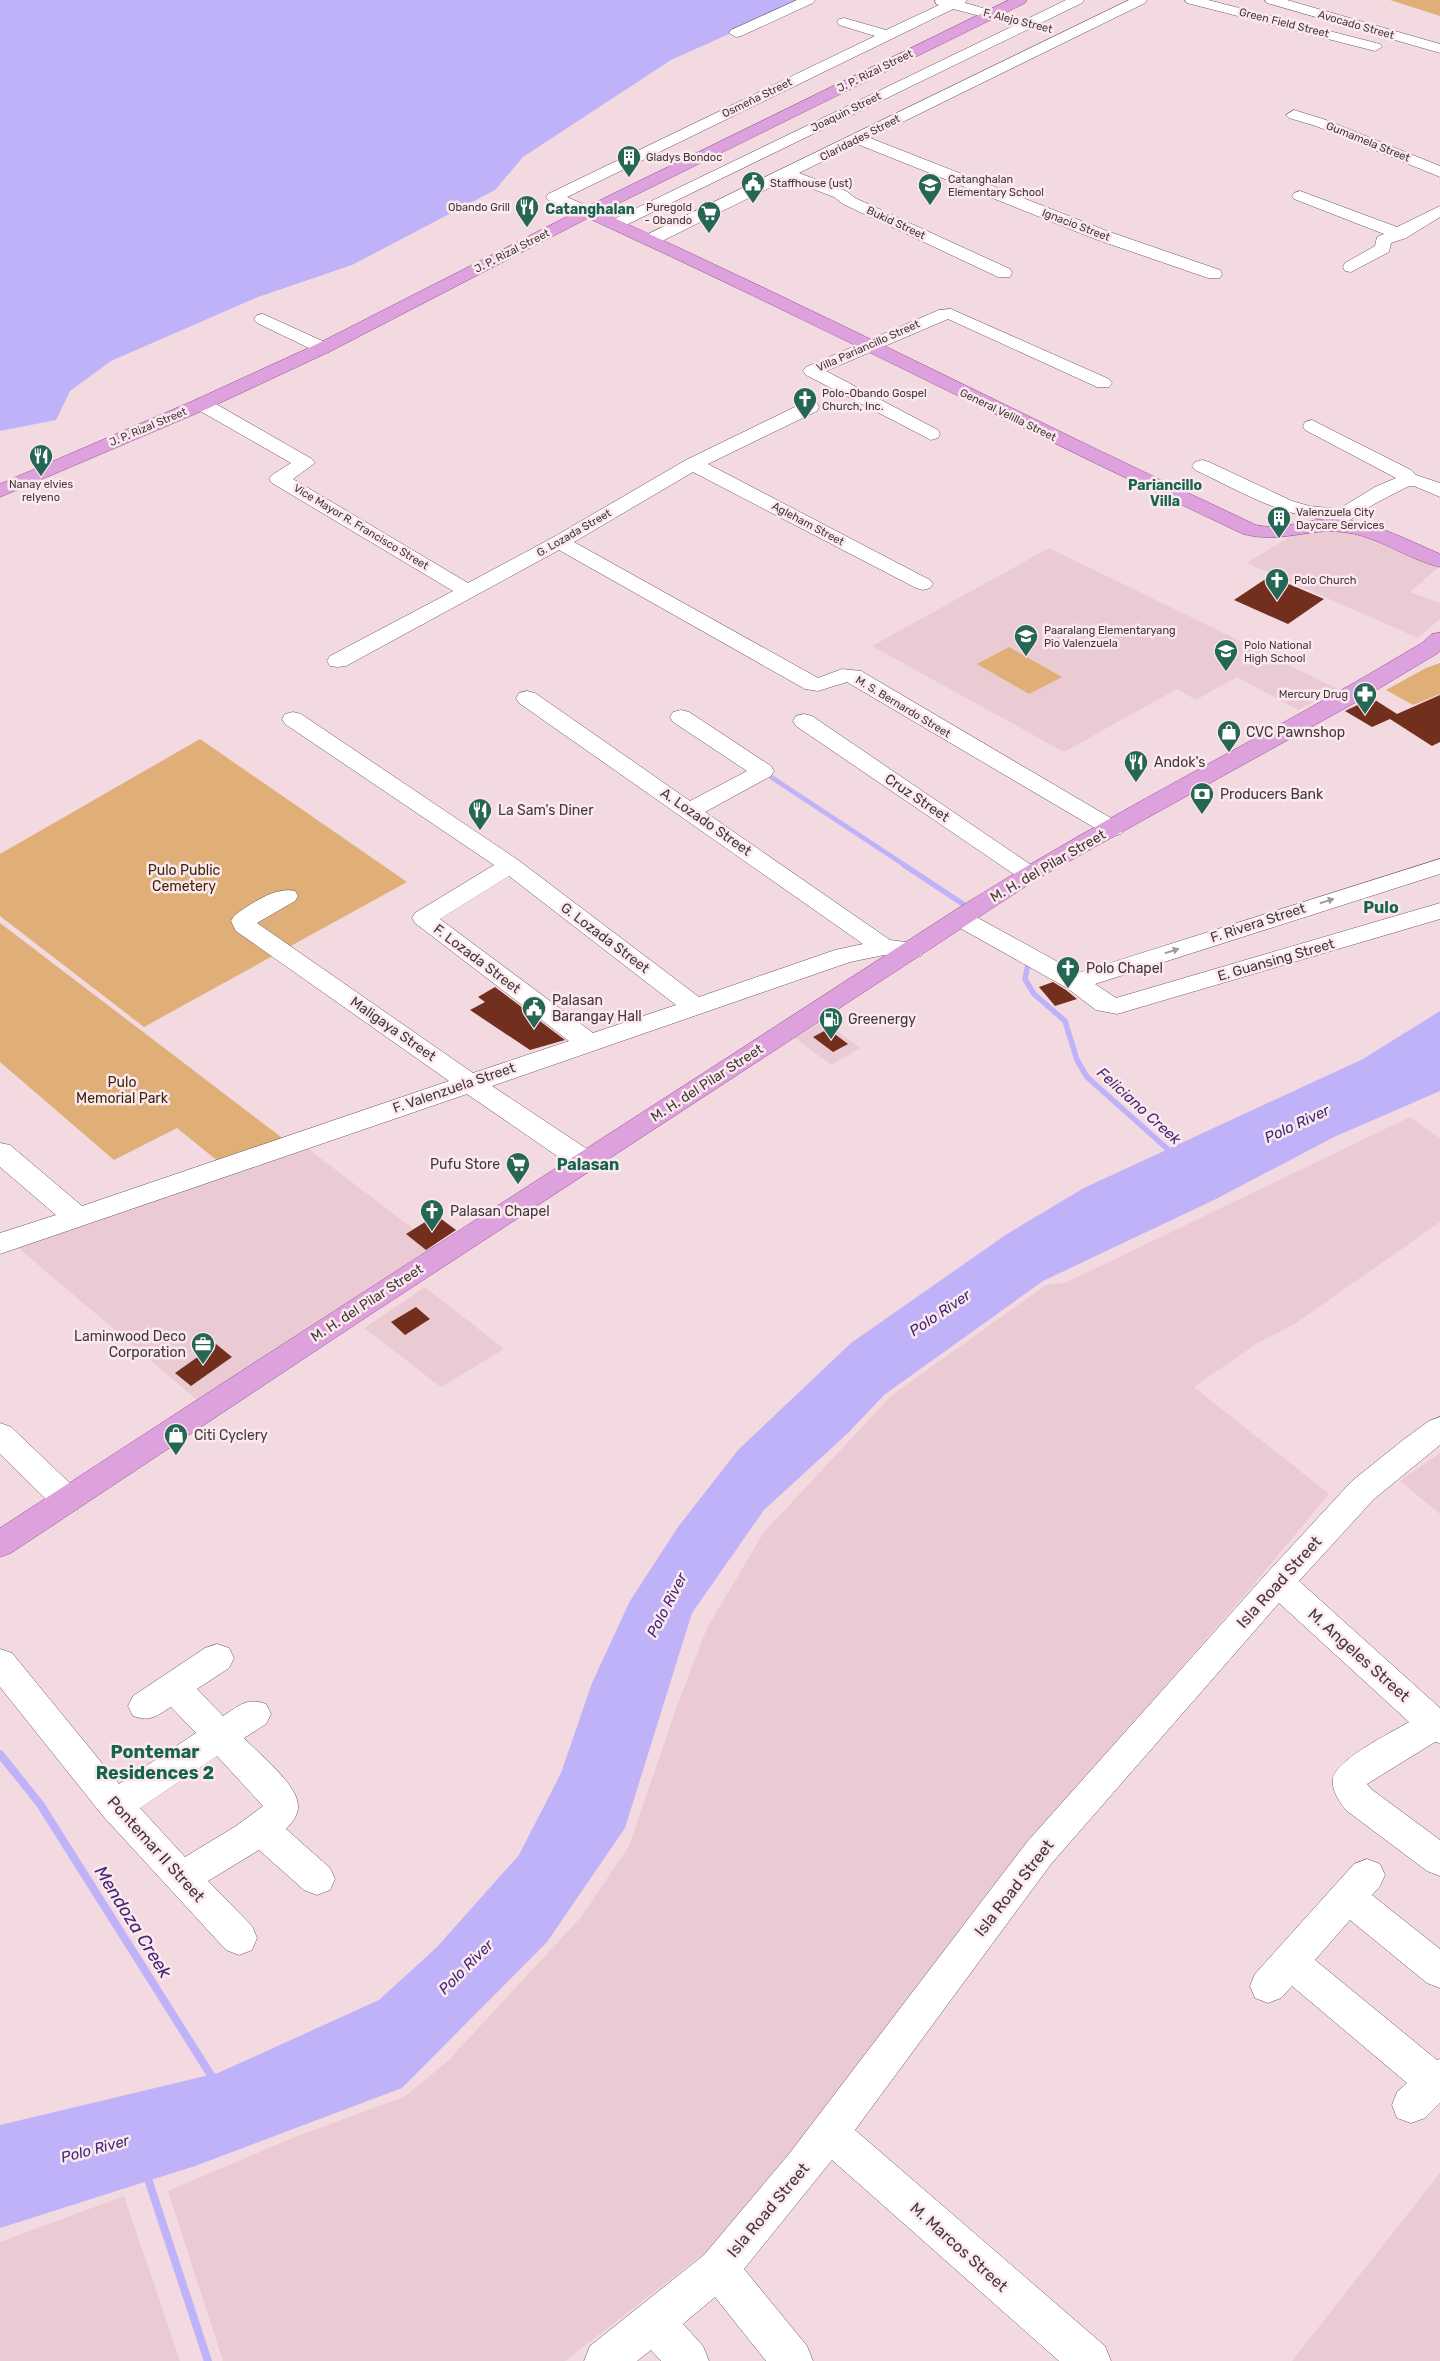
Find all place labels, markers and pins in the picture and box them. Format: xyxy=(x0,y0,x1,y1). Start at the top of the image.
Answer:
building icon: Gladys Bondoc xyxy=(616,144,642,178)
place label: Gladys Bondoc xyxy=(646,151,722,164)
public building icon: Staffhouse (ust) xyxy=(740,170,766,204)
school or university icon: Catanghalan Elementary School xyxy=(917,172,943,206)
place label: Catanghalan Elementary School xyxy=(948,173,1044,199)
place label: Staffhouse (ust) xyxy=(770,177,852,190)
restaurant icon: Obando Grill xyxy=(514,194,540,228)
supermarket icon: Puregold - Obando xyxy=(696,200,722,234)
place label: Obando Grill xyxy=(448,201,510,214)
place label: Puregold - Obando xyxy=(644,201,692,227)
church icon: Polo-Obando Gospel Church, Inc. xyxy=(792,386,818,420)
place label: Polo-Obando Gospel Church, Inc. xyxy=(822,387,927,413)
restaurant icon: Nanay elvies relyeno xyxy=(28,443,54,477)
place label: Nanay elvies relyeno xyxy=(9,478,73,504)
building icon: Valenzuela City Daycare Services xyxy=(1266,505,1292,539)
place label: Valenzuela City Daycare Services xyxy=(1296,506,1385,532)
church icon: Polo Church xyxy=(1264,567,1290,601)
place label: Polo Church xyxy=(1294,574,1356,587)
school or university icon: Paaralang Elementaryang Pio Valenzuela xyxy=(1013,623,1039,657)
place label: Paaralang Elementaryang Pio Valenzuela xyxy=(1044,624,1176,650)
school or university icon: Polo National High School xyxy=(1213,638,1239,672)
place label: Polo National High School xyxy=(1244,639,1311,665)
pharmacy icon: Mercury Drug xyxy=(1352,681,1378,715)
place label: Mercury Drug xyxy=(1279,688,1348,701)
shop icon: CVC Pawnshop xyxy=(1216,719,1242,753)
place label: CVC Pawnshop xyxy=(1246,724,1345,741)
restaurant icon: Andok's xyxy=(1123,749,1149,783)
place label: Andok's xyxy=(1154,754,1205,771)
bank icon: Producers Bank xyxy=(1189,781,1215,815)
place label: Producers Bank xyxy=(1220,786,1324,803)
restaurant icon: La Sam's Diner xyxy=(467,797,493,831)
place label: La Sam's Diner xyxy=(498,802,594,819)
church icon: Polo Chapel xyxy=(1055,955,1081,989)
place label: Polo Chapel xyxy=(1086,960,1163,977)
place label: Palasan Barangay Hall xyxy=(552,992,642,1025)
public building icon: Palasan Barangay Hall xyxy=(521,995,547,1029)
fuel station icon: Greenergy xyxy=(818,1006,844,1040)
place label: Greenergy xyxy=(848,1011,916,1028)
supermarket icon: Pufu Store xyxy=(505,1151,531,1185)
place label: Pufu Store xyxy=(430,1156,500,1173)
church icon: Palasan Chapel xyxy=(419,1198,445,1232)
place label: Palasan Chapel xyxy=(450,1203,550,1220)
place label: Laminwood Deco Corporation xyxy=(74,1328,186,1361)
office icon: Laminwood Deco Corporation xyxy=(190,1331,216,1365)
shop icon: Citi Cyclery xyxy=(163,1422,189,1456)
place label: Citi Cyclery xyxy=(194,1427,268,1444)

